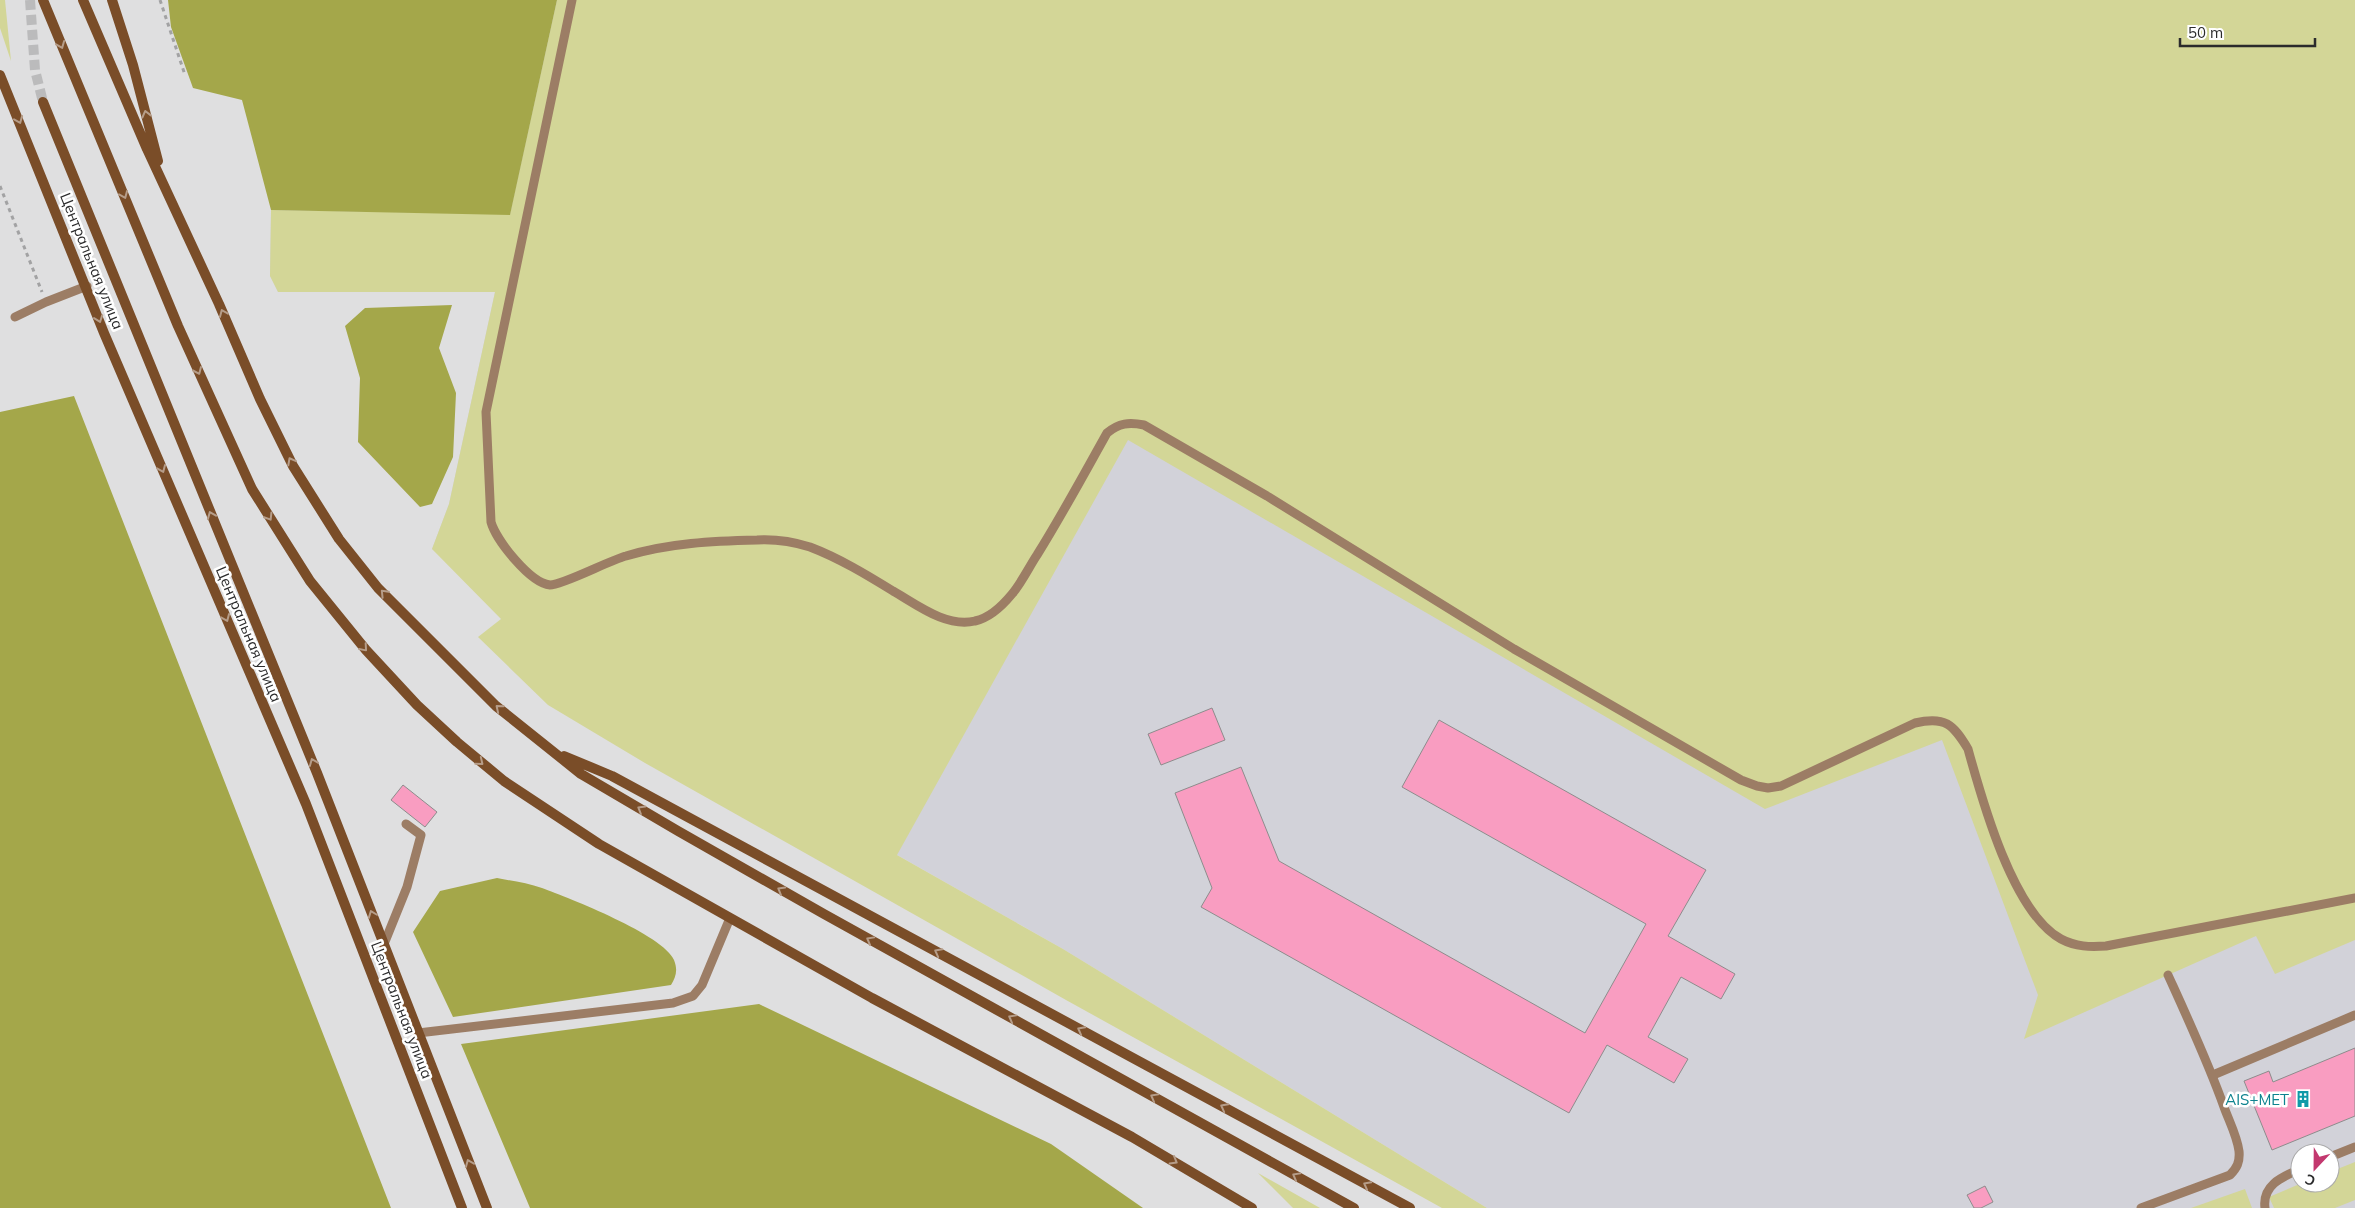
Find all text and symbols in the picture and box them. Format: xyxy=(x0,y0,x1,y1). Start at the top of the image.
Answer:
scale bar xyxy=(2180,15,2315,47)
text: 50 m xyxy=(2188,23,2223,42)
one-way arrow xyxy=(55,40,65,49)
one-way arrow xyxy=(141,111,151,119)
one-way arrow xyxy=(12,115,23,124)
street label: Центральная улица xyxy=(56,190,128,332)
one-way arrow xyxy=(117,190,128,199)
one-way arrow xyxy=(219,309,229,318)
one-way arrow xyxy=(93,315,103,323)
one-way arrow xyxy=(191,366,202,375)
one-way arrow xyxy=(287,457,297,466)
one-way arrow xyxy=(156,464,167,473)
one-way arrow xyxy=(207,511,217,519)
one-way arrow xyxy=(262,512,272,521)
street label: Центральная улица xyxy=(212,563,286,705)
one-way arrow xyxy=(381,590,390,599)
one-way arrow xyxy=(220,613,231,622)
one-way arrow xyxy=(358,643,367,652)
one-way arrow xyxy=(496,705,505,714)
one-way arrow xyxy=(474,756,483,764)
one-way arrow xyxy=(308,758,319,767)
one-way arrow xyxy=(637,805,646,815)
one-way arrow xyxy=(778,887,787,897)
one-way arrow xyxy=(368,910,378,918)
one-way arrow xyxy=(866,936,875,946)
street label: Центральная улица xyxy=(367,939,437,1081)
one-way arrow xyxy=(935,948,944,958)
one-way arrow xyxy=(1008,1015,1017,1025)
one-way arrow xyxy=(1078,1026,1087,1036)
building icon: AIS+MET xyxy=(2293,1089,2313,1109)
place label: AIS+MET xyxy=(2225,1090,2289,1109)
one-way arrow xyxy=(1150,1093,1159,1103)
one-way arrow xyxy=(1220,1103,1229,1113)
north arrow xyxy=(2290,1143,2340,1193)
one-way arrow xyxy=(1168,1155,1177,1165)
one-way arrow xyxy=(464,1159,475,1168)
text: С xyxy=(2302,1170,2318,1190)
one-way arrow xyxy=(1292,1172,1301,1182)
one-way arrow xyxy=(1363,1181,1372,1191)

